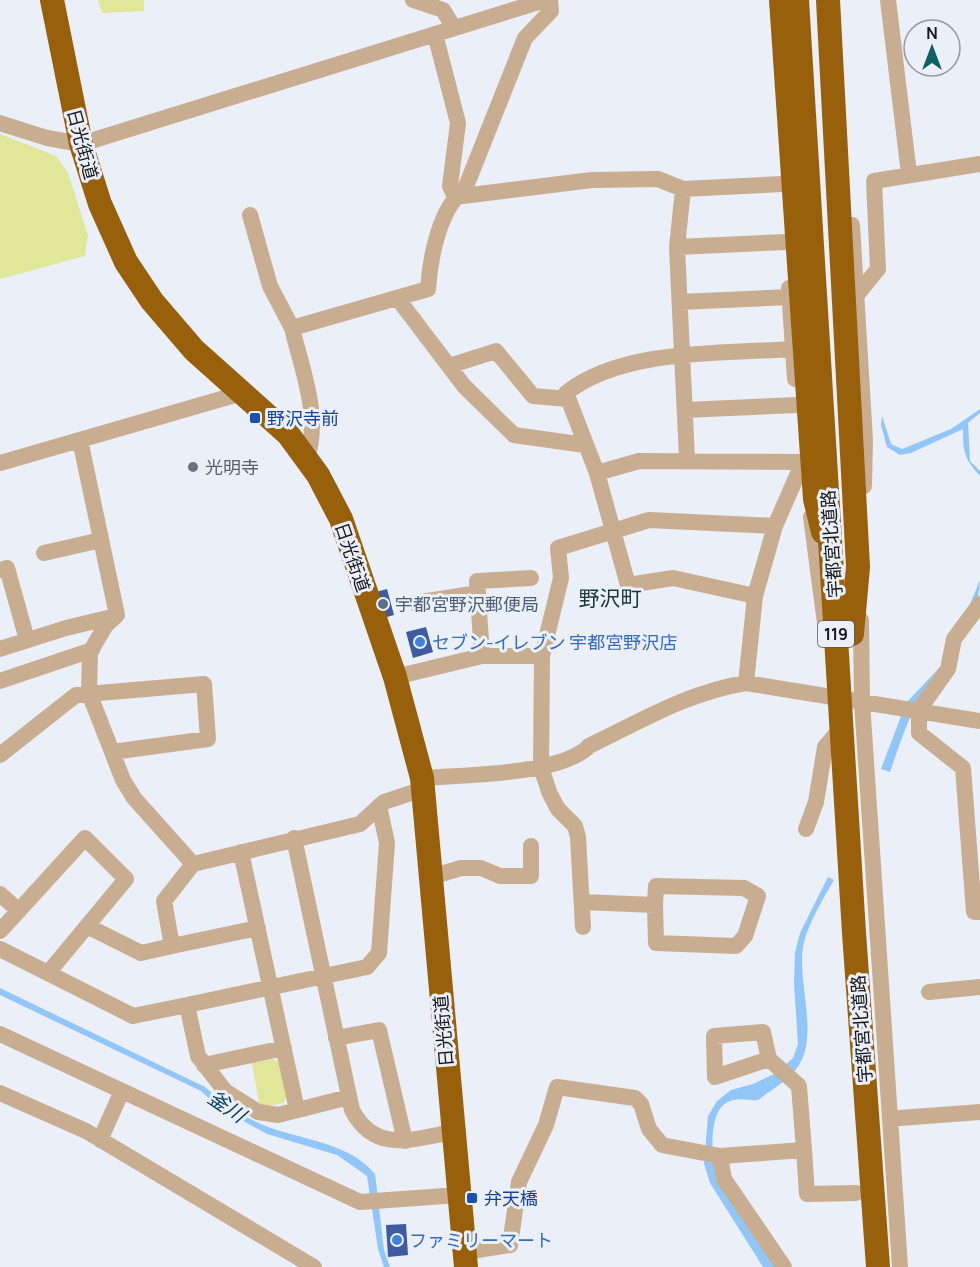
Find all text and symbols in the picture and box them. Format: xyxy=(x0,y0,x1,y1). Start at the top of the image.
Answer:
north arrow xyxy=(902,18,962,78)
text: N xyxy=(926,22,938,44)
street label: 日光街道 xyxy=(62,106,104,182)
place label: 野沢寺前 xyxy=(267,406,339,430)
marker: 野沢寺前 xyxy=(248,411,262,425)
place label: 光明寺 xyxy=(205,455,259,479)
marker: 光明寺 xyxy=(186,460,200,474)
street label: 宇都宮北道路 xyxy=(815,489,847,599)
street label: 日光街道 xyxy=(330,519,376,595)
district label: 野沢町 xyxy=(579,584,642,612)
place label: 宇都宮野沢郵便局 xyxy=(395,592,539,616)
marker: 宇都宮野沢郵便局 xyxy=(376,597,390,611)
road number: 119 xyxy=(818,621,854,647)
place label: セブン-イレブン 宇都宮野沢店 xyxy=(432,630,677,654)
marker: セブン-イレブン 宇都宮野沢店 xyxy=(413,635,427,649)
street label: 宇都宮北道路 xyxy=(845,974,877,1084)
street label: 日光街道 xyxy=(428,994,458,1068)
water label: 釜川 xyxy=(203,1084,253,1129)
place label: 弁天橋 xyxy=(484,1186,538,1210)
marker: 弁天橋 xyxy=(465,1191,479,1205)
place label: ファミリーマート xyxy=(409,1228,553,1252)
marker: ファミリーマート xyxy=(390,1233,404,1247)

